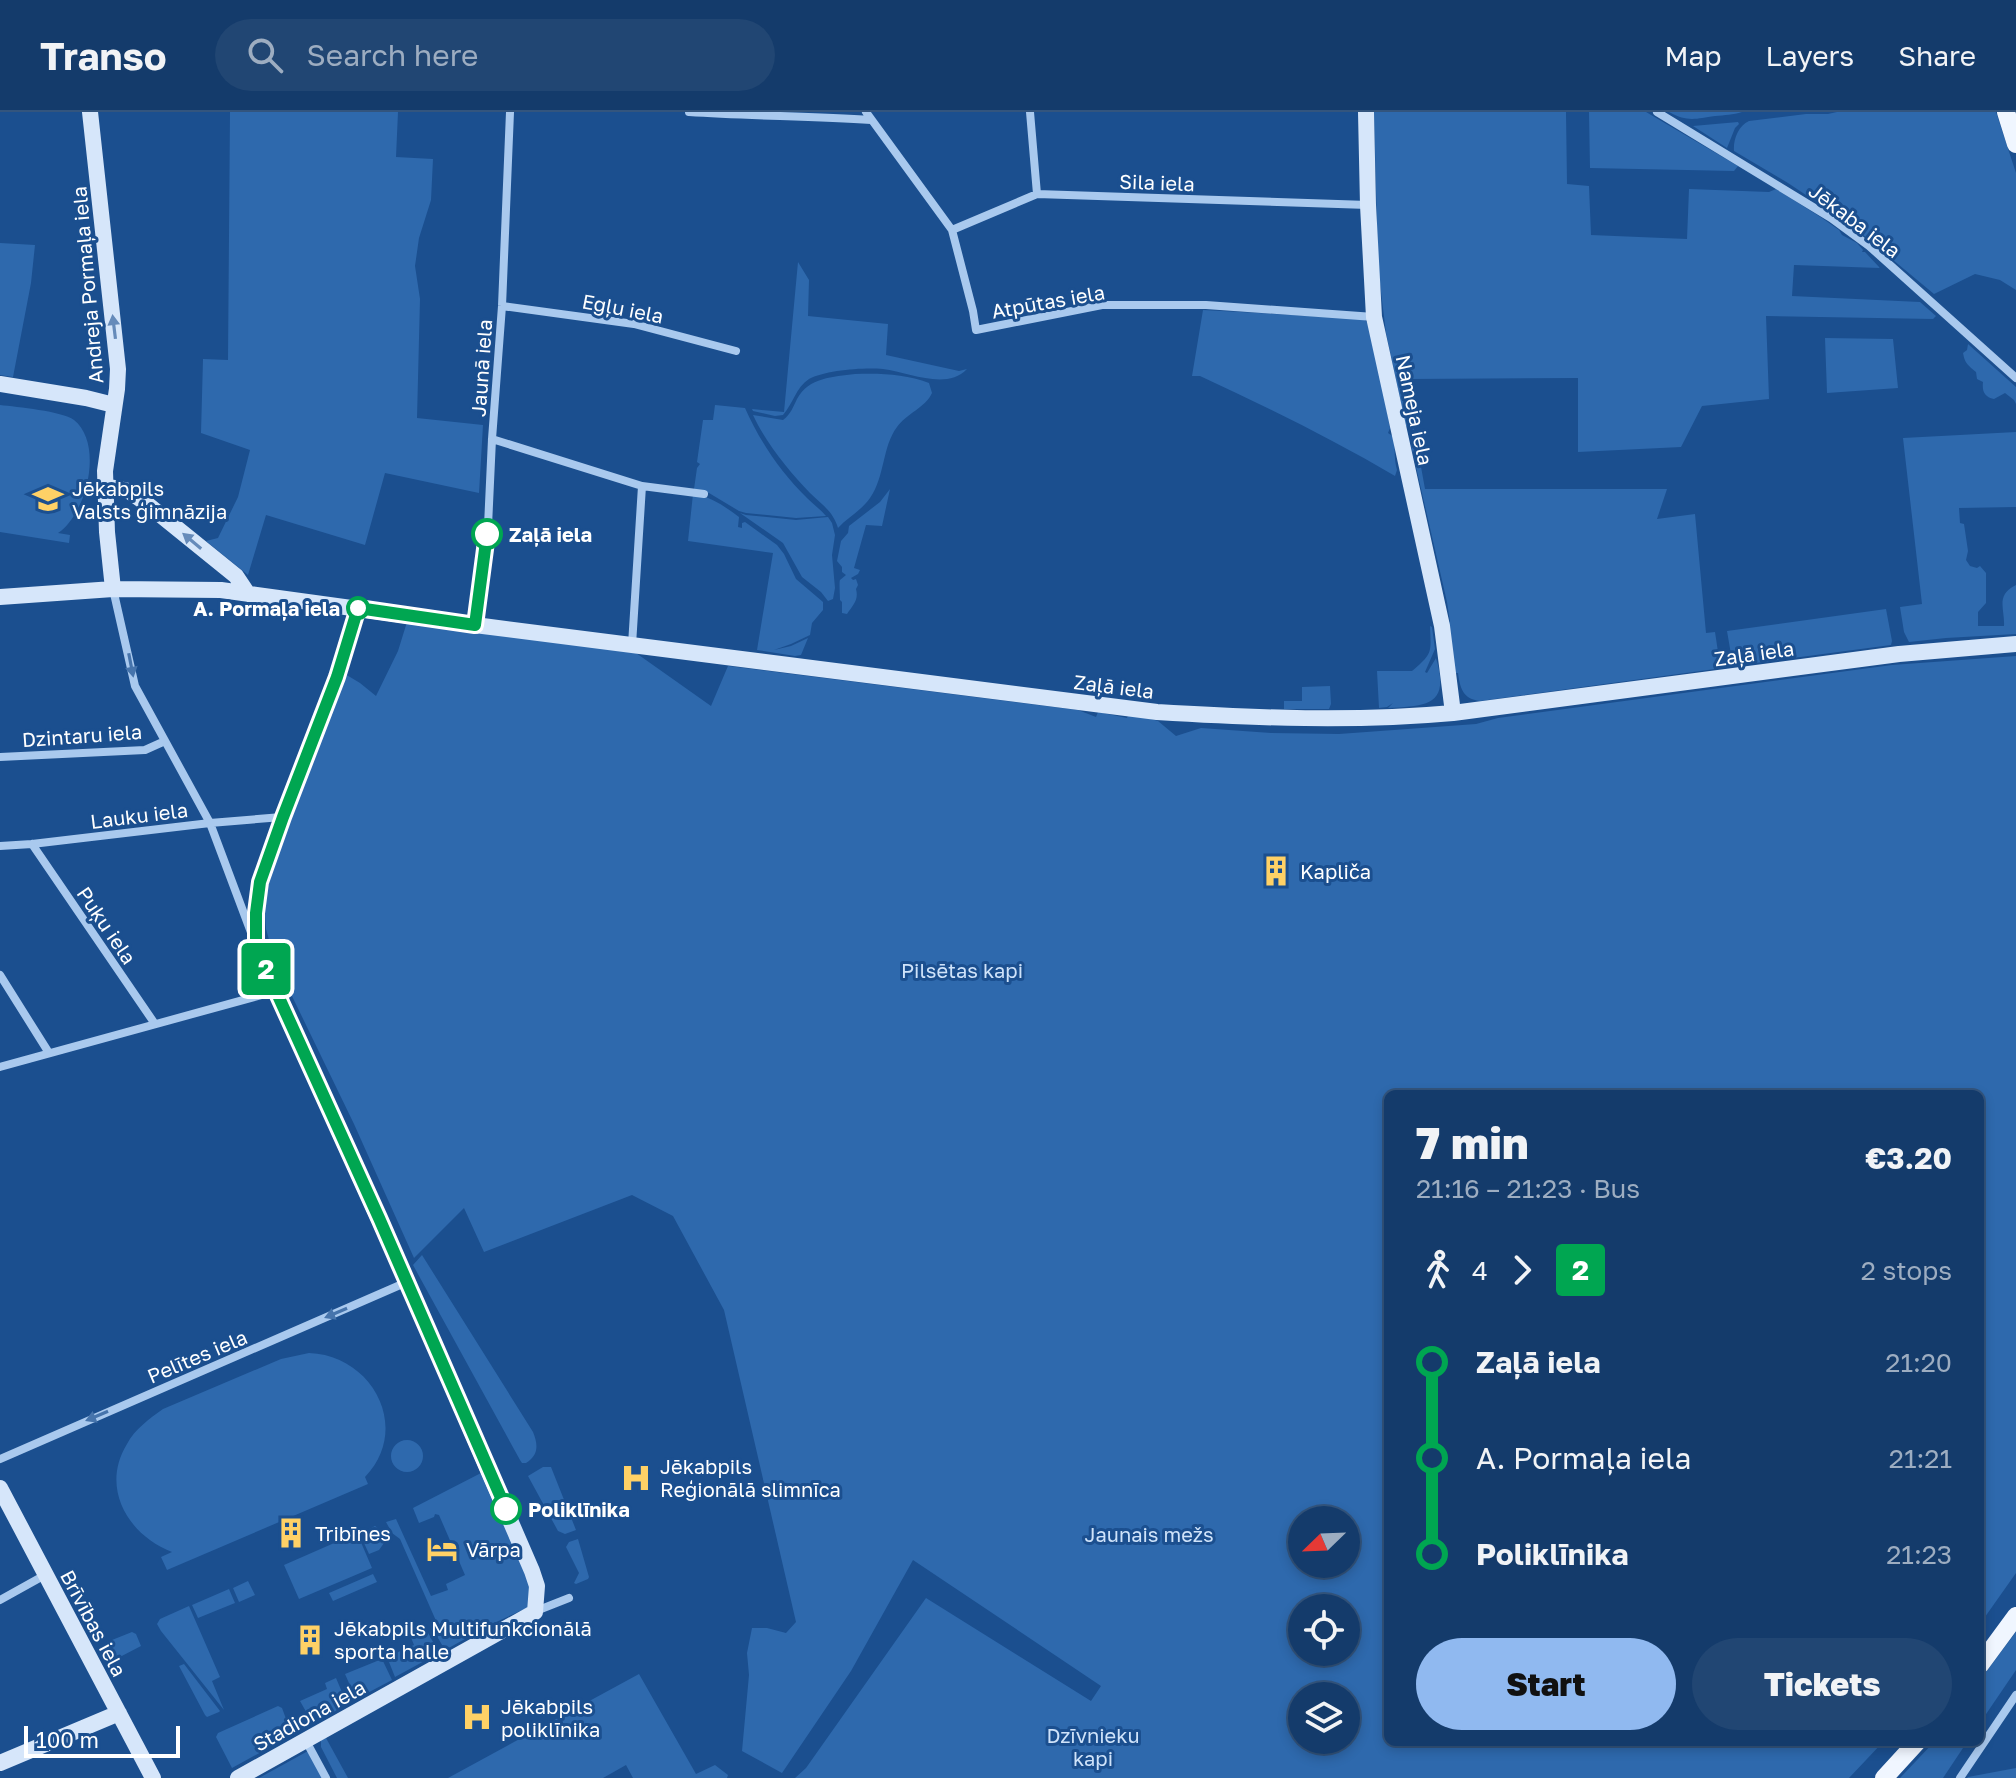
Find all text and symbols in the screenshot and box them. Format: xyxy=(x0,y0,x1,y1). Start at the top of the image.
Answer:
search box xyxy=(215,19,775,91)
text: Transo xyxy=(40,33,167,78)
icon: search xyxy=(243,33,287,77)
text: Search here xyxy=(307,37,478,73)
text: Map xyxy=(1664,39,1722,72)
text: Layers xyxy=(1766,39,1854,72)
text: Share xyxy=(1898,39,1976,72)
street label: Sila iela xyxy=(1119,169,1195,195)
street label: Jēkaba iela xyxy=(1805,178,1905,262)
street label: Andreja Pormaļa iela xyxy=(66,185,109,385)
street label: Atpūtas iela xyxy=(990,279,1106,323)
street label: Egļu iela xyxy=(580,288,666,329)
one-way arrow xyxy=(108,315,121,340)
street label: Jaunā iela xyxy=(466,318,496,418)
street label: Nameja iela xyxy=(1392,353,1438,467)
place label: Jēkabpils Valsts ģimnāzija xyxy=(72,476,227,523)
school or university icon: Jēkabpils Valsts ģimnāzija xyxy=(31,482,65,516)
marker: Zaļā iela xyxy=(472,519,502,549)
place label: Zaļā iela xyxy=(509,522,592,547)
one-way arrow xyxy=(182,533,202,550)
place label: A. Pormaļa iela xyxy=(193,596,340,621)
marker: A. Pormaļa iela xyxy=(347,597,369,619)
street label: Zaļā iela xyxy=(1712,636,1796,671)
one-way arrow xyxy=(125,653,137,678)
street label: Zaļā iela xyxy=(1072,669,1155,704)
street label: Dzintaru iela xyxy=(21,719,143,751)
street label: Lauku iela xyxy=(89,797,189,833)
building icon: Kapliča xyxy=(1259,854,1293,888)
place label: Kapliča xyxy=(1300,859,1371,883)
street label: Puķu iela xyxy=(72,882,142,969)
line badge: 2 xyxy=(240,943,292,995)
text: 2 xyxy=(257,952,275,985)
park label: Pilsētas kapi xyxy=(901,958,1023,982)
text: 7 min xyxy=(1416,1116,1529,1169)
text: €3.20 xyxy=(1865,1140,1952,1176)
text: 21:16 – 21:23 · Bus xyxy=(1416,1173,1640,1204)
icon: walk xyxy=(1416,1248,1460,1292)
icon: forward xyxy=(1500,1248,1544,1292)
text: 2 xyxy=(1572,1253,1589,1286)
text: 4 xyxy=(1472,1255,1488,1286)
text: 2 stops xyxy=(1861,1255,1952,1286)
one-way arrow xyxy=(324,1306,348,1319)
street label: Pelītes iela xyxy=(143,1324,251,1388)
text: Zaļā iela xyxy=(1476,1344,1601,1380)
text: 21:20 xyxy=(1885,1347,1952,1378)
one-way arrow xyxy=(86,1410,109,1423)
text: A. Pormaļa iela xyxy=(1476,1440,1692,1476)
text: 21:21 xyxy=(1889,1443,1952,1474)
place label: Jēkabpils Reģionālā slimnīca xyxy=(660,1454,841,1501)
hospital icon: Jēkabpils Reģionālā slimnīca xyxy=(619,1461,653,1495)
marker: Poliklīnika xyxy=(491,1494,521,1524)
place label: Poliklīnika xyxy=(528,1497,630,1521)
north arrow xyxy=(1288,1506,1360,1578)
map controls xyxy=(1288,1506,1360,1754)
building icon: Tribīnes xyxy=(274,1516,308,1550)
place label: Tribīnes xyxy=(315,1521,391,1545)
park label: Jaunais mežs xyxy=(1084,1522,1214,1546)
hotel icon: Vārpa xyxy=(425,1532,459,1566)
text: Poliklīnika xyxy=(1476,1536,1629,1572)
place label: Vārpa xyxy=(466,1537,521,1561)
text: 21:23 xyxy=(1886,1539,1952,1570)
street label: Brīvības iela xyxy=(56,1566,132,1680)
button: locate xyxy=(1288,1594,1360,1666)
place label: Jēkabpils Multifunkcionālā sporta halle xyxy=(334,1616,592,1663)
building icon: Jēkabpils Multifunkcionālā sporta halle xyxy=(293,1623,327,1657)
button: Start xyxy=(1416,1638,1676,1730)
button: Tickets xyxy=(1692,1638,1952,1730)
street label: Stadiona iela xyxy=(249,1674,369,1756)
button: layers xyxy=(1288,1682,1360,1754)
place label: Jēkabpils poliklīnika xyxy=(501,1694,600,1741)
hospital icon: Jēkabpils poliklīnika xyxy=(460,1700,494,1734)
scale bar xyxy=(24,1722,180,1758)
park label: Dzīvnieku kapi xyxy=(1046,1723,1140,1770)
text: 100 m xyxy=(36,1726,99,1753)

